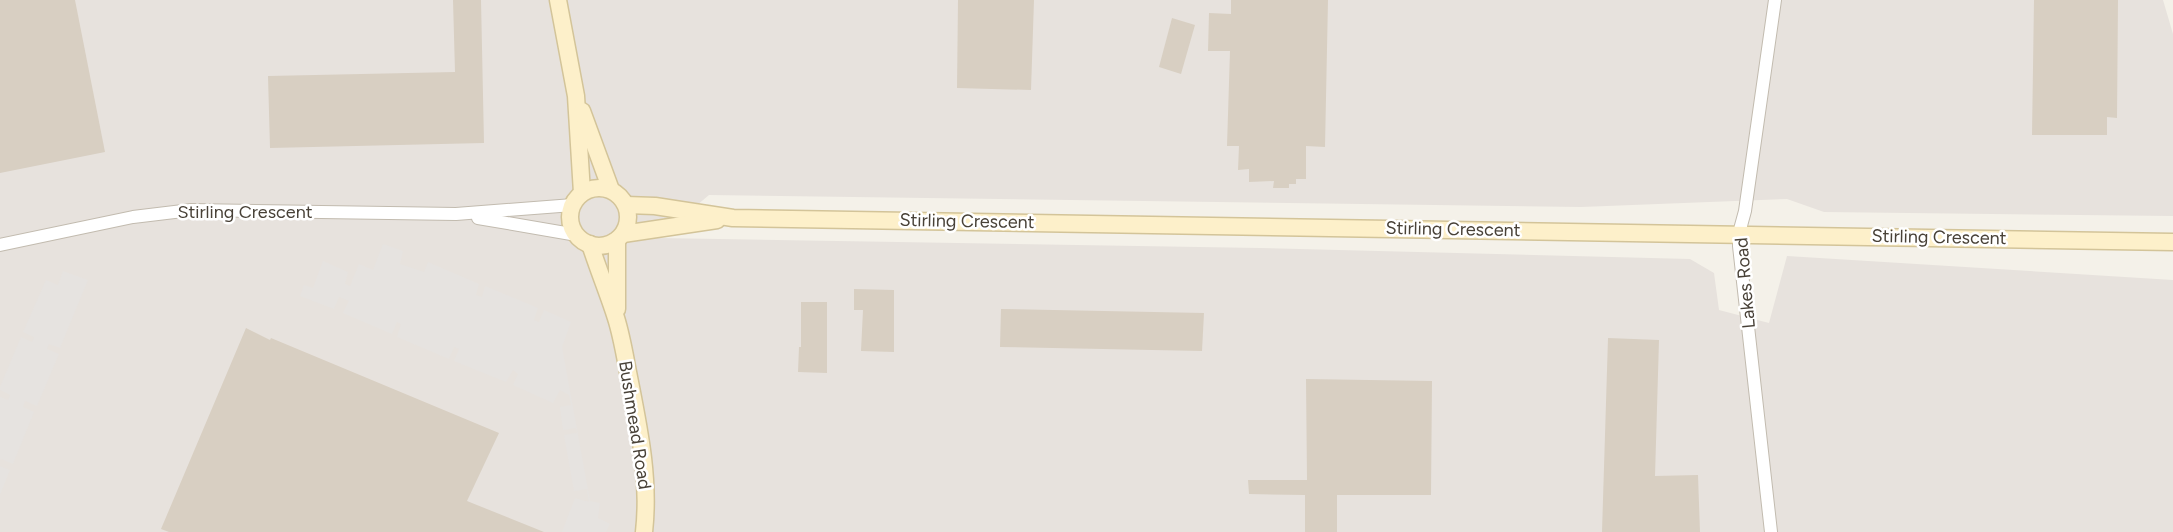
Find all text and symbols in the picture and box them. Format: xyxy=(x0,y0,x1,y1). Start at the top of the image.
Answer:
street label: Stirling Crescent xyxy=(178,201,313,223)
street label: Stirling Crescent xyxy=(899,209,1035,233)
street label: Stirling Crescent xyxy=(1385,217,1521,241)
street label: Stirling Crescent xyxy=(1871,225,2007,249)
street label: Lakes Road xyxy=(1730,237,1760,329)
street label: Bushmead Road xyxy=(614,359,656,491)

